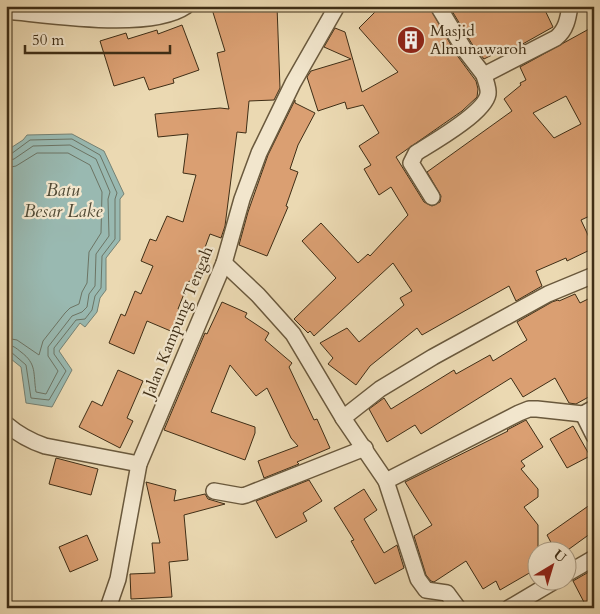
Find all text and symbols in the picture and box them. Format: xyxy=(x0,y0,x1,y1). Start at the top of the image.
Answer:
place label: Masjid Almunawaroh xyxy=(430,20,527,60)
scale bar xyxy=(25,22,170,54)
building icon: Masjid Almunawaroh xyxy=(396,25,426,55)
text: 50 m xyxy=(32,30,64,50)
water label: Batu Besar Lake xyxy=(24,178,103,224)
street label: Jalan Kampung Tengah xyxy=(137,243,219,403)
north arrow xyxy=(528,542,578,592)
text: U xyxy=(549,545,570,568)

